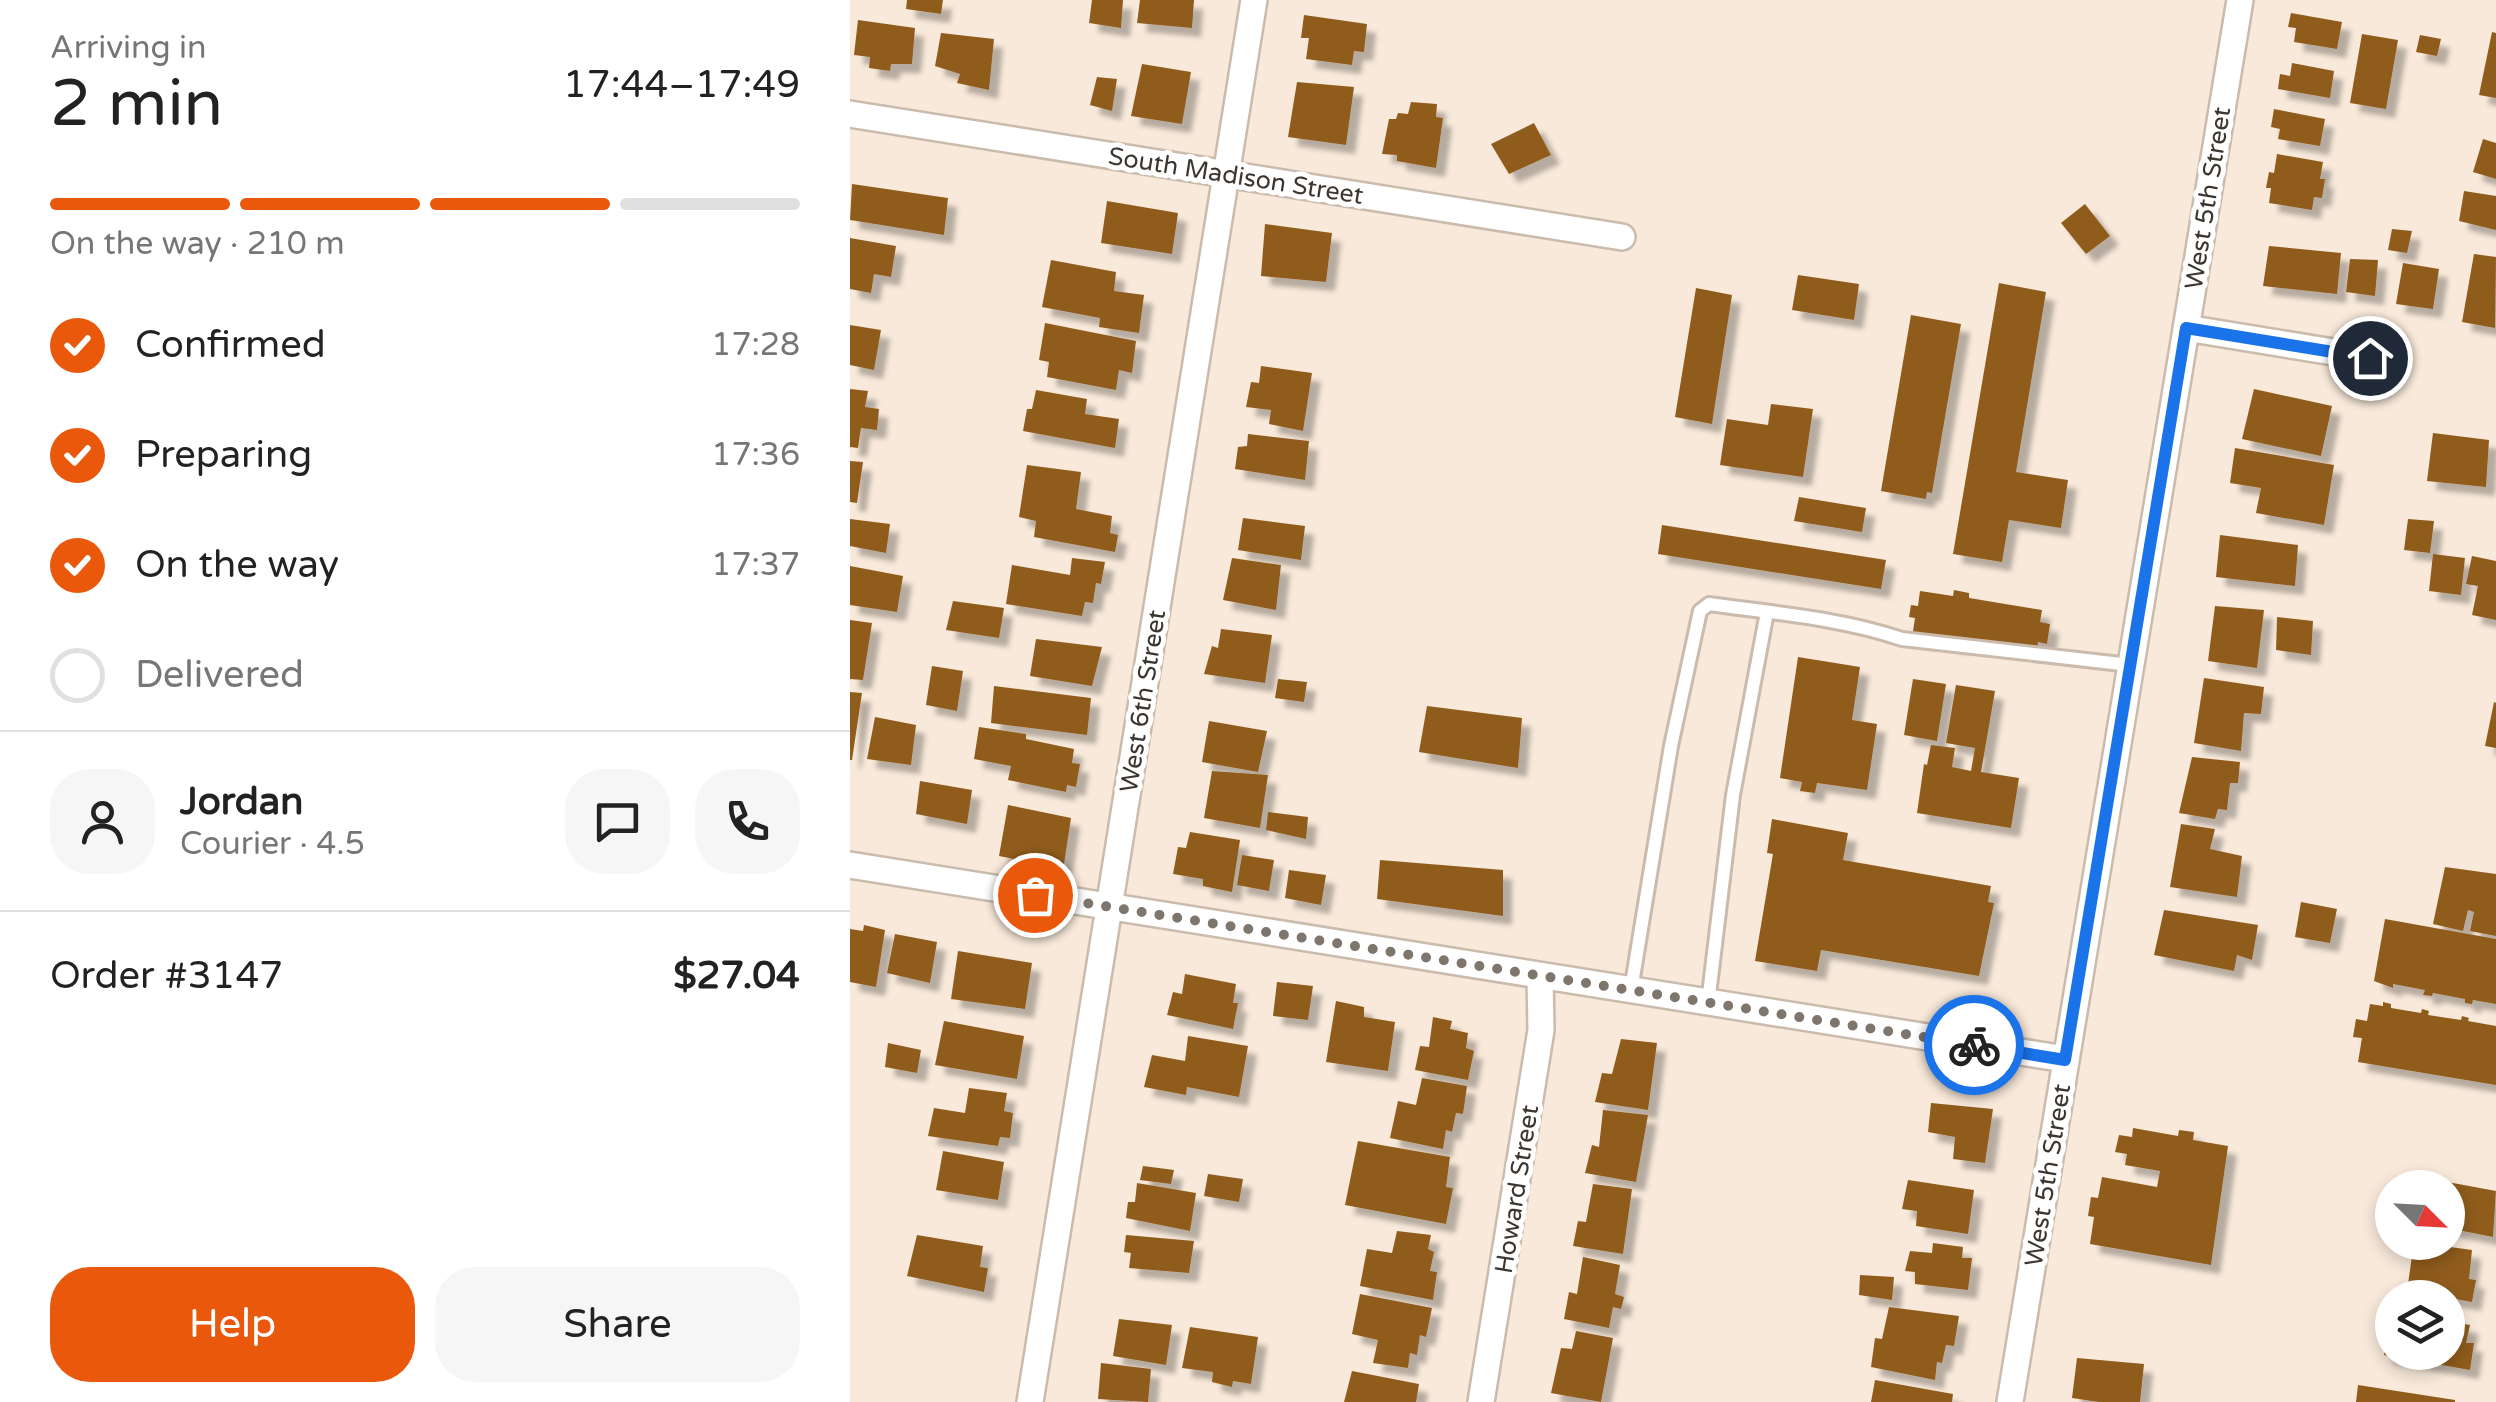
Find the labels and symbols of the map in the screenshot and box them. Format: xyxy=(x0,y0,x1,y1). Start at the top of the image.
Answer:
street label: West 5th Street xyxy=(2179,104,2237,292)
street label: South Madison Street xyxy=(1106,141,1366,211)
pin xyxy=(2328,316,2413,401)
street label: West 6th Street xyxy=(1114,607,1172,795)
pin xyxy=(993,853,1078,938)
courier xyxy=(1924,995,2024,1095)
street label: West 5th Street xyxy=(2019,1081,2077,1269)
street label: Howard Street xyxy=(1489,1102,1545,1276)
north arrow xyxy=(2375,1170,2465,1260)

